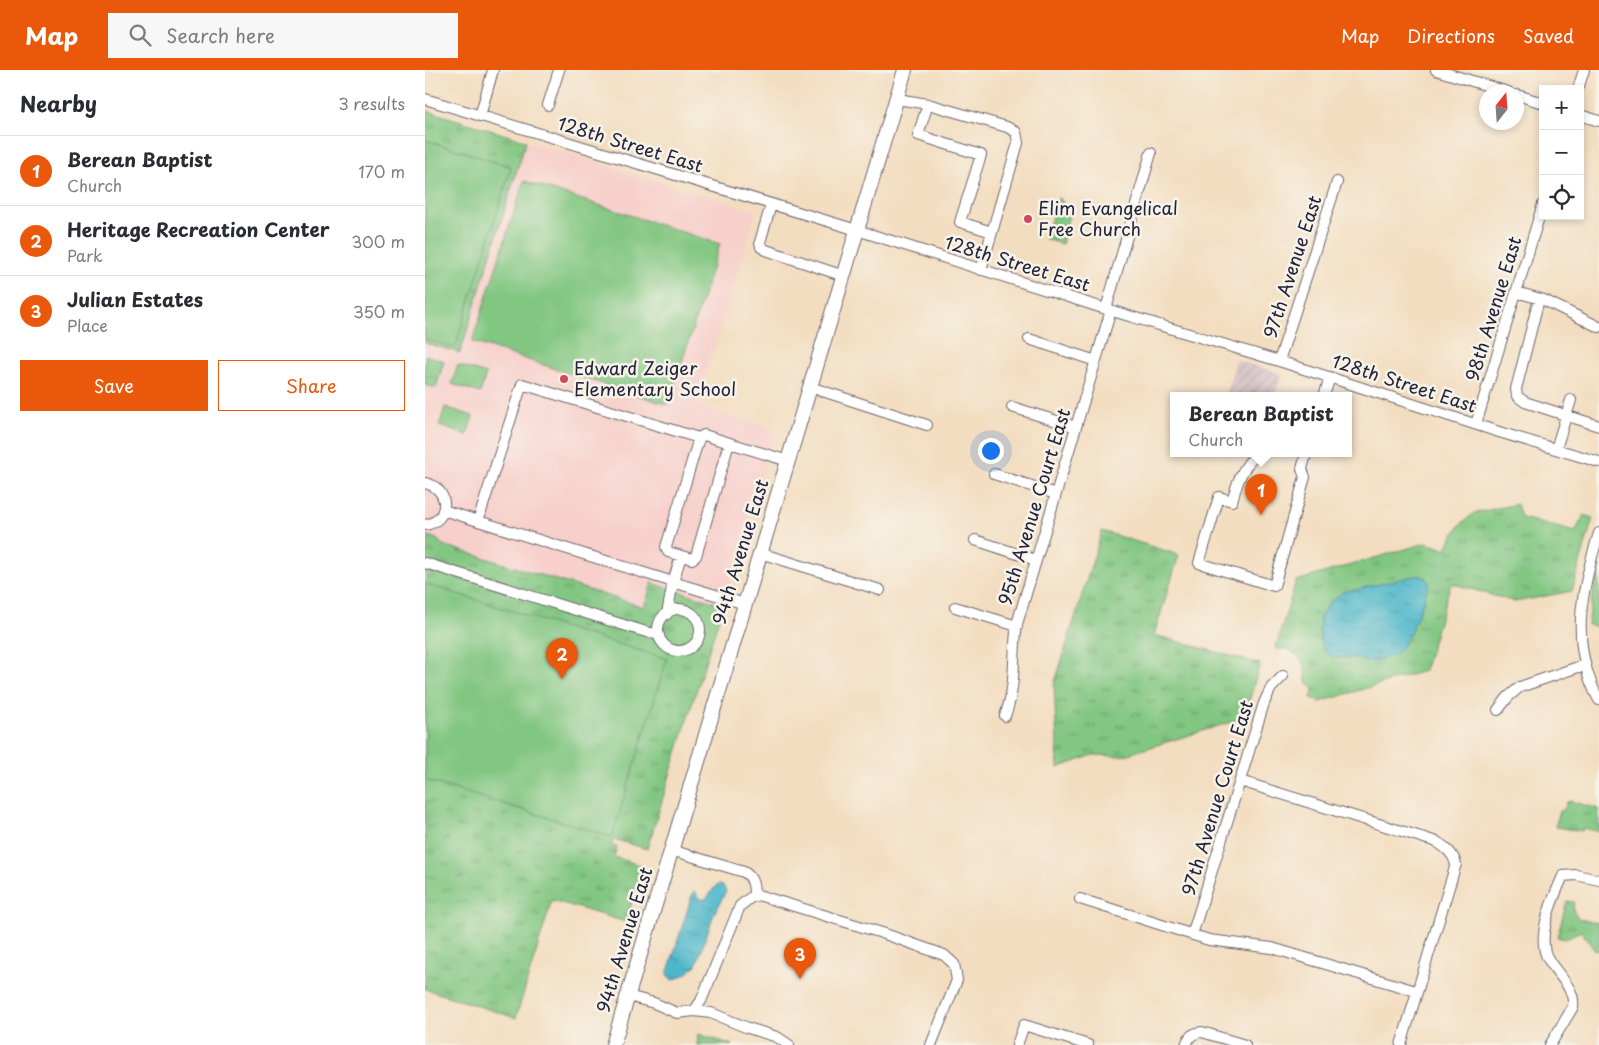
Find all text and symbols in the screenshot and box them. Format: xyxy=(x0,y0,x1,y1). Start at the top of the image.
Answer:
search box xyxy=(108,13,458,58)
text: Map xyxy=(25,17,78,53)
icon: search xyxy=(126,21,154,49)
text: Search here xyxy=(166,21,275,49)
text: Map xyxy=(1341,22,1379,49)
text: Directions xyxy=(1407,22,1495,49)
text: Saved xyxy=(1523,22,1574,49)
north arrow xyxy=(1479,85,1524,130)
map controls xyxy=(1539,85,1584,220)
button: + xyxy=(1539,85,1584,130)
text: Nearby xyxy=(20,87,97,119)
text: 3 results xyxy=(338,91,405,115)
street label: 128th Street East xyxy=(554,109,706,178)
button: − xyxy=(1539,130,1584,175)
text: Berean Baptist xyxy=(67,145,212,173)
text: 1 xyxy=(32,159,40,183)
text: 170 m xyxy=(359,159,405,183)
text: Church xyxy=(67,173,122,197)
button: locate xyxy=(1539,175,1584,220)
street label: 97th Avenue East xyxy=(1256,192,1327,341)
place label: Elim Evangelical Free Church xyxy=(1038,194,1178,242)
marker: Elim Evangelical Free Church xyxy=(1022,213,1034,225)
text: Heritage Recreation Center xyxy=(67,215,330,243)
street label: 128th Street East xyxy=(941,228,1093,297)
text: 2 xyxy=(30,229,42,253)
text: 300 m xyxy=(351,229,405,253)
street label: 98th Avenue East xyxy=(1458,233,1527,384)
text: Park xyxy=(67,243,103,267)
text: Julian Estates xyxy=(67,285,203,313)
text: 3 xyxy=(31,299,41,323)
text: 350 m xyxy=(353,299,405,323)
text: Place xyxy=(67,313,108,337)
street label: 128th Street East xyxy=(1329,346,1480,419)
place label: Edward Zeiger Elementary School xyxy=(574,354,736,402)
button: Save xyxy=(20,360,208,411)
button: Share xyxy=(218,360,405,411)
marker: Edward Zeiger Elementary School xyxy=(558,373,570,385)
popup xyxy=(1170,392,1352,457)
text: Berean Baptist xyxy=(1188,399,1334,427)
street label: 95th Avenue Court East xyxy=(991,405,1076,608)
text: Church xyxy=(1188,427,1243,451)
your location xyxy=(978,438,1004,464)
pin: 1 xyxy=(1245,474,1277,515)
street label: 94th Avenue East xyxy=(705,475,775,628)
pin: 2 xyxy=(546,638,578,679)
street label: 97th Avenue Court East xyxy=(1174,696,1259,899)
street label: 94th Avenue East xyxy=(589,863,659,1016)
pin: 3 xyxy=(784,938,816,979)

